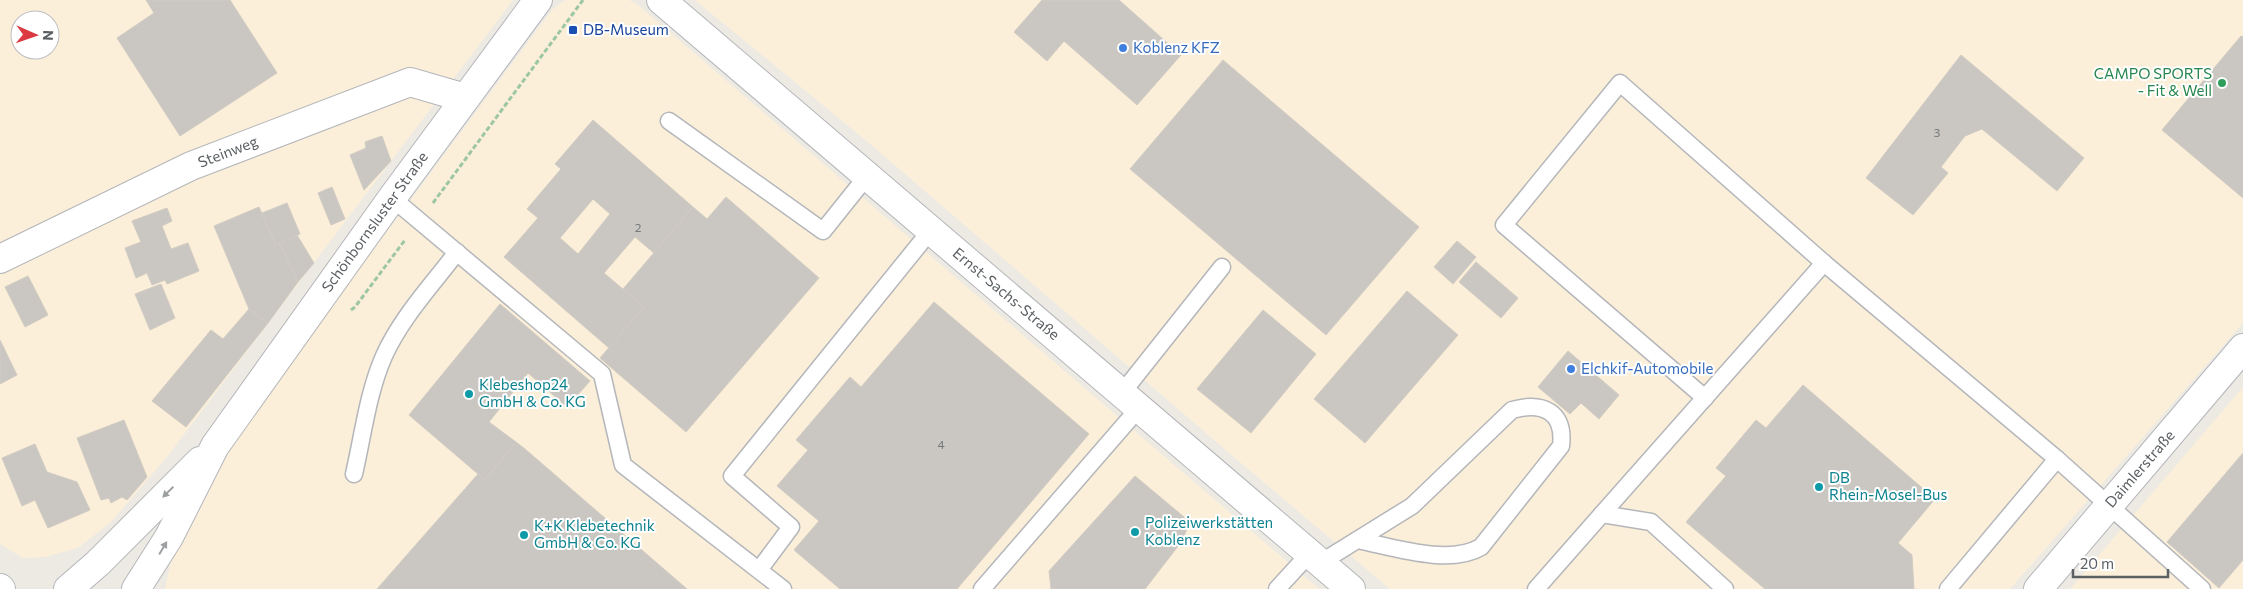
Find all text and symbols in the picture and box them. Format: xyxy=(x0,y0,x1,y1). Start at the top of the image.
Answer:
north arrow xyxy=(10,10,60,60)
place label: DB-Museum xyxy=(583,20,669,38)
marker: DB-Museum xyxy=(567,24,579,36)
text: N xyxy=(40,30,57,41)
place label: Koblenz KFZ xyxy=(1133,38,1220,56)
marker: Koblenz KFZ xyxy=(1117,42,1129,54)
place label: CAMPO SPORTS - Fit & Well xyxy=(2094,64,2212,99)
marker: CAMPO SPORTS - Fit & Well xyxy=(2216,77,2228,89)
house number: 3 xyxy=(1934,125,1941,139)
street label: Steinweg xyxy=(195,131,260,171)
street label: Schönbornsluster Straße xyxy=(317,148,431,295)
house number: 2 xyxy=(635,220,642,234)
street label: Ernst-Sachs-Straße xyxy=(950,243,1064,343)
place label: Elchkif-Automobile xyxy=(1581,359,1714,377)
marker: Elchkif-Automobile xyxy=(1565,363,1577,375)
place label: Klebeshop24 GmbH & Co. KG xyxy=(479,375,586,410)
marker: Klebeshop24 GmbH & Co. KG xyxy=(463,388,475,400)
street label: Daimlerstraße xyxy=(2101,426,2178,511)
house number: 4 xyxy=(937,437,945,451)
place label: DB Rhein-Mosel-Bus xyxy=(1829,468,1947,503)
marker: DB Rhein-Mosel-Bus xyxy=(1813,481,1825,493)
one-way arrow xyxy=(162,486,174,498)
place label: Polizeiwerkstätten Koblenz xyxy=(1145,513,1273,548)
place label: K+K Klebetechnik GmbH & Co. KG xyxy=(534,516,655,551)
marker: Polizeiwerkstätten Koblenz xyxy=(1129,526,1141,538)
marker: K+K Klebetechnik GmbH & Co. KG xyxy=(518,529,530,541)
one-way arrow xyxy=(158,542,167,555)
scale bar xyxy=(2073,546,2168,578)
text: 20 m xyxy=(2080,554,2114,572)

